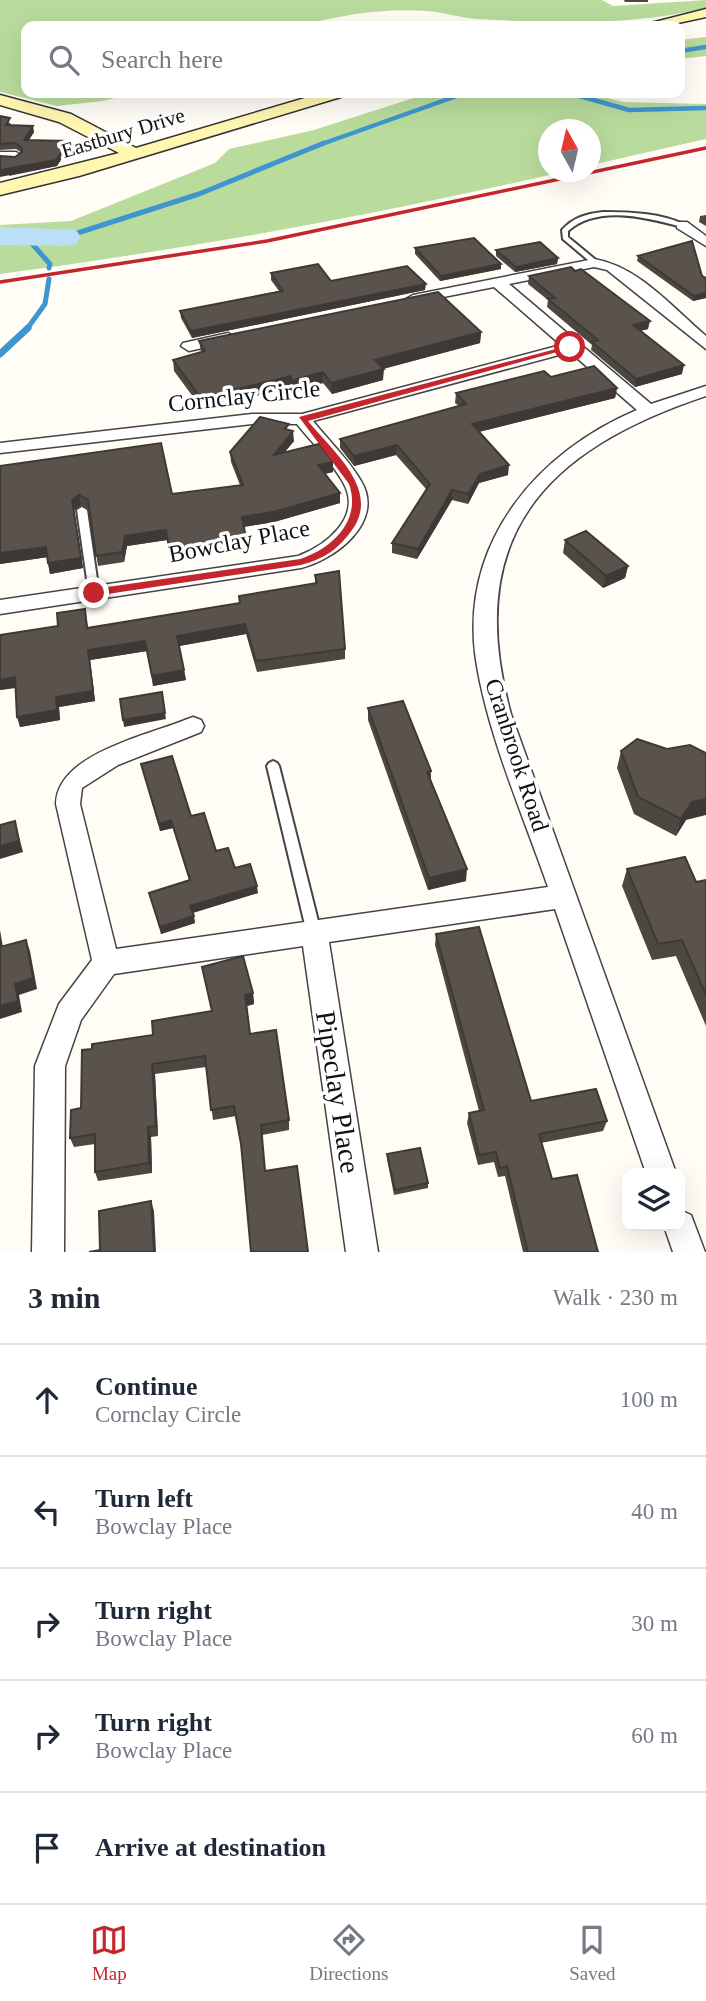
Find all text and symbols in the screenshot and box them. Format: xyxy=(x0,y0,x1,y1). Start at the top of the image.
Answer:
search box xyxy=(21,21,685,98)
icon: search xyxy=(45,41,83,79)
text: Search here xyxy=(101,45,223,74)
street label: Eastbury Drive xyxy=(58,103,188,163)
north arrow xyxy=(538,119,601,182)
route start xyxy=(554,331,585,362)
street label: Cornclay Circle xyxy=(167,375,321,417)
street label: Bowclay Place xyxy=(166,515,312,567)
route end xyxy=(78,577,109,608)
street label: Cranbrook Road xyxy=(480,675,554,835)
street label: Pipeclay Place xyxy=(310,1009,366,1175)
map controls xyxy=(622,1168,685,1231)
button: layers xyxy=(622,1168,685,1231)
text: 3 min xyxy=(28,1281,101,1314)
text: Walk · 230 m xyxy=(553,1285,678,1310)
text: Continue xyxy=(95,1372,198,1401)
icon: ahead xyxy=(28,1381,66,1419)
text: 100 m xyxy=(620,1387,678,1412)
text: Cornclay Circle xyxy=(95,1402,241,1427)
text: Turn left xyxy=(95,1484,193,1513)
icon: left xyxy=(28,1493,66,1531)
text: 40 m xyxy=(631,1499,678,1524)
text: Bowclay Place xyxy=(95,1514,232,1539)
text: Turn right xyxy=(95,1596,212,1625)
icon: right xyxy=(28,1605,66,1643)
text: 30 m xyxy=(631,1611,678,1636)
text: Bowclay Place xyxy=(95,1626,232,1651)
text: Turn right xyxy=(95,1708,212,1737)
icon: right xyxy=(28,1717,66,1755)
text: 60 m xyxy=(631,1723,678,1748)
text: Bowclay Place xyxy=(95,1738,232,1763)
icon: arrive xyxy=(28,1829,66,1867)
text: Arrive at destination xyxy=(95,1833,326,1862)
tab: Map xyxy=(90,1921,128,1985)
tab: Directions xyxy=(309,1921,388,1985)
tab: Saved xyxy=(569,1921,616,1985)

